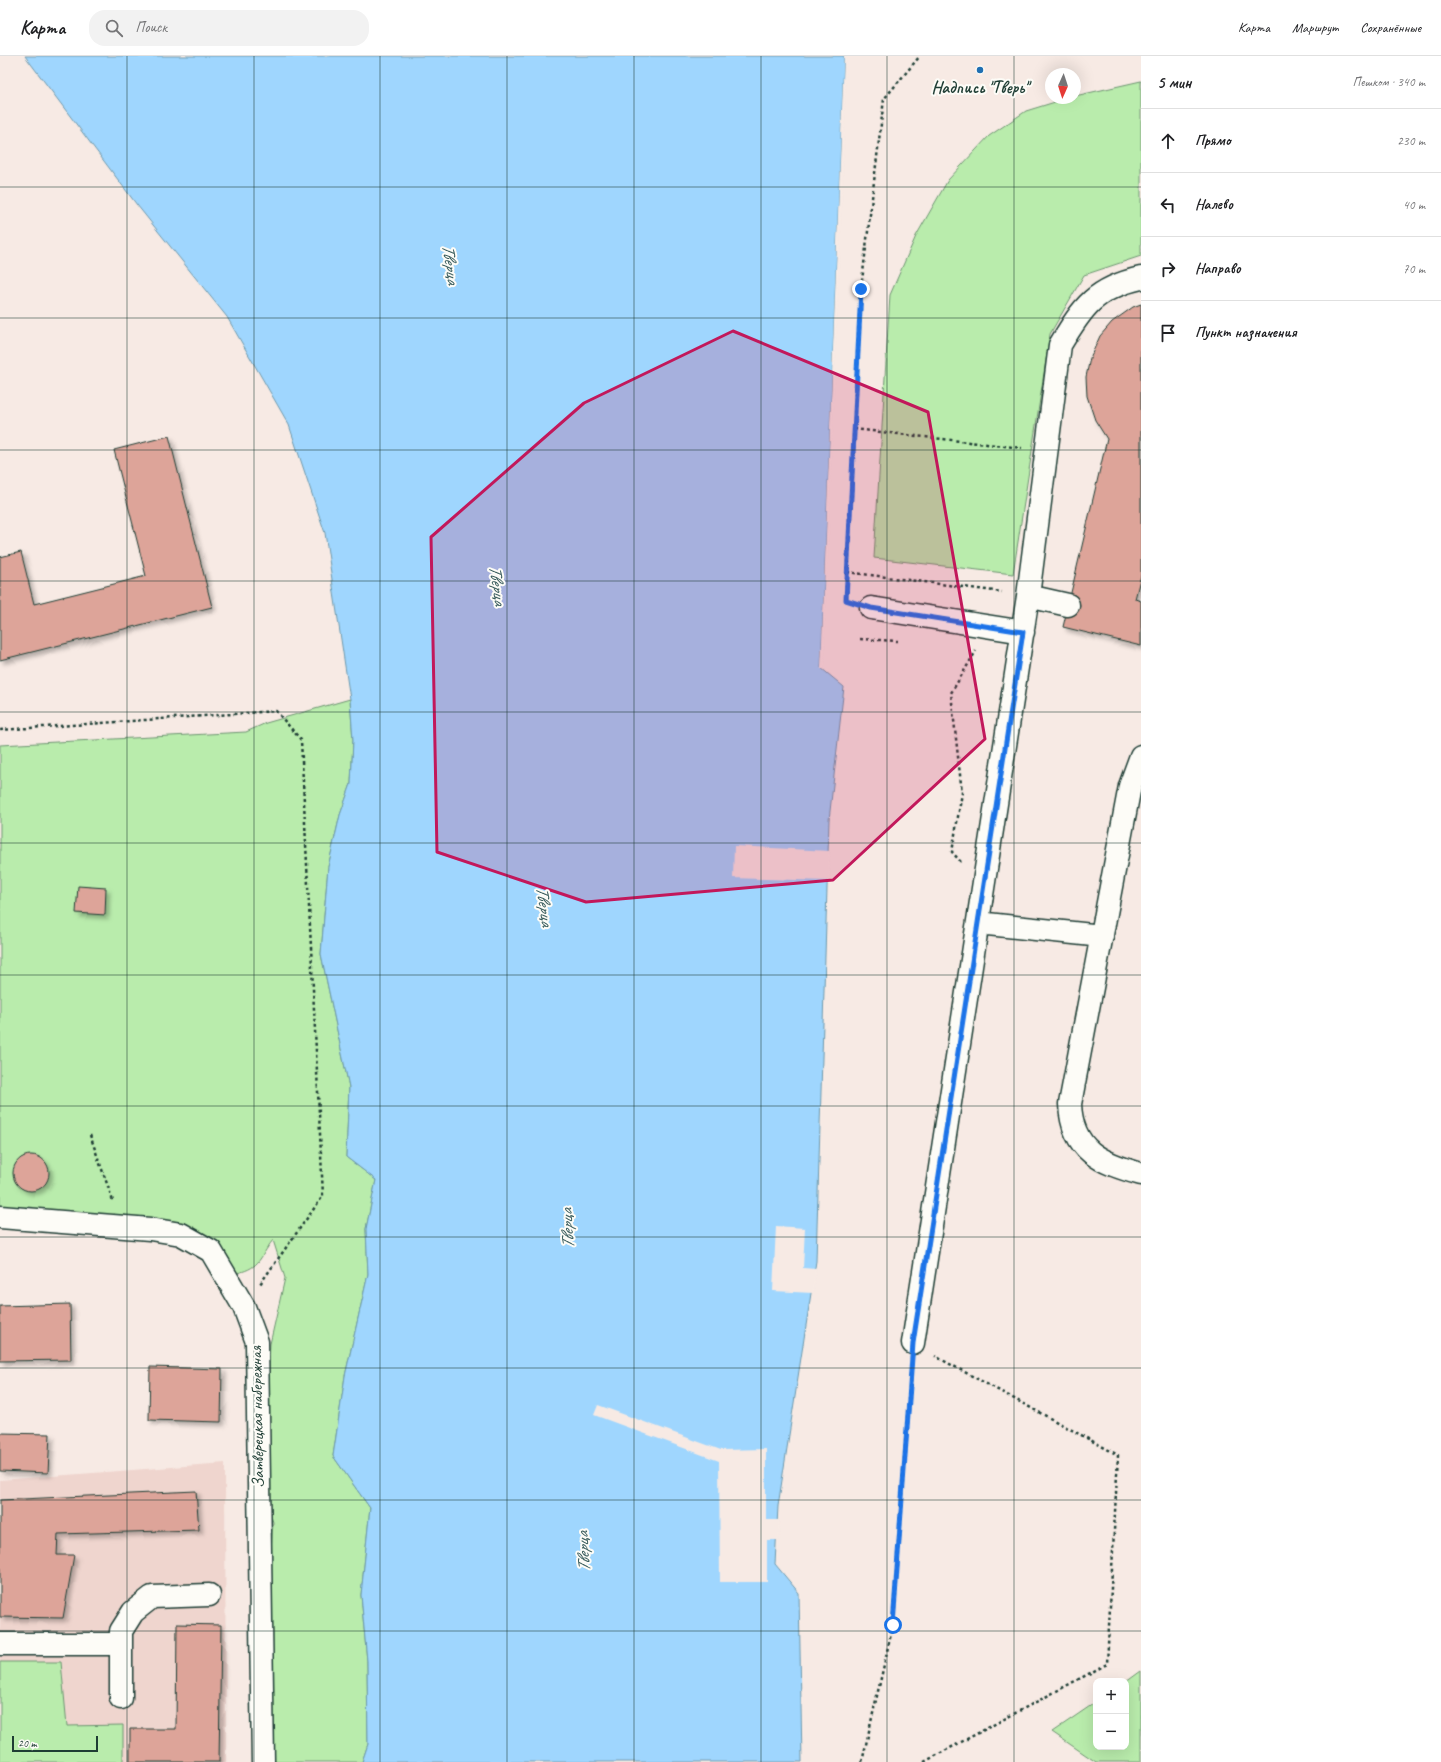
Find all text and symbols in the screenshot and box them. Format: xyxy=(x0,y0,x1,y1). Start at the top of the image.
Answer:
search box xyxy=(89,10,369,46)
text: Карта xyxy=(20,16,65,40)
icon: search xyxy=(103,17,125,39)
text: Поиск xyxy=(135,18,167,37)
text: Карта xyxy=(1238,19,1270,36)
text: Маршрут xyxy=(1292,19,1338,36)
text: Сохранённые xyxy=(1360,19,1421,36)
marker: Надпись "Тверь" xyxy=(975,65,985,75)
north arrow xyxy=(1045,68,1081,104)
text: 5 мин xyxy=(1157,72,1191,93)
text: Пешком · 340 m xyxy=(1352,74,1425,90)
place label: Надпись "Тверь" xyxy=(932,77,1032,98)
icon: ahead xyxy=(1157,130,1179,152)
text: Прямо xyxy=(1195,131,1231,150)
text: 230 m xyxy=(1397,133,1425,149)
icon: left xyxy=(1157,194,1179,216)
text: Налево xyxy=(1195,195,1233,214)
text: 40 m xyxy=(1403,197,1425,213)
water label: Тверца xyxy=(437,243,465,287)
icon: right xyxy=(1157,258,1179,280)
text: Направо xyxy=(1195,259,1241,278)
text: 70 m xyxy=(1403,261,1425,277)
route end xyxy=(852,280,870,298)
icon: arrive xyxy=(1157,322,1179,344)
text: Пункт назначения xyxy=(1195,323,1297,342)
water label: Тверца xyxy=(484,564,512,608)
water label: Тверца xyxy=(531,885,559,929)
water label: Тверца xyxy=(555,1207,579,1250)
street label: Затверецкая набережная xyxy=(245,1345,269,1488)
water label: Тверца xyxy=(571,1530,595,1573)
route start xyxy=(884,1616,902,1634)
map controls xyxy=(1093,1678,1129,1750)
button: + xyxy=(1093,1678,1129,1714)
button: − xyxy=(1093,1714,1129,1750)
scale bar xyxy=(12,1734,98,1753)
text: 20 m xyxy=(18,1736,37,1750)

